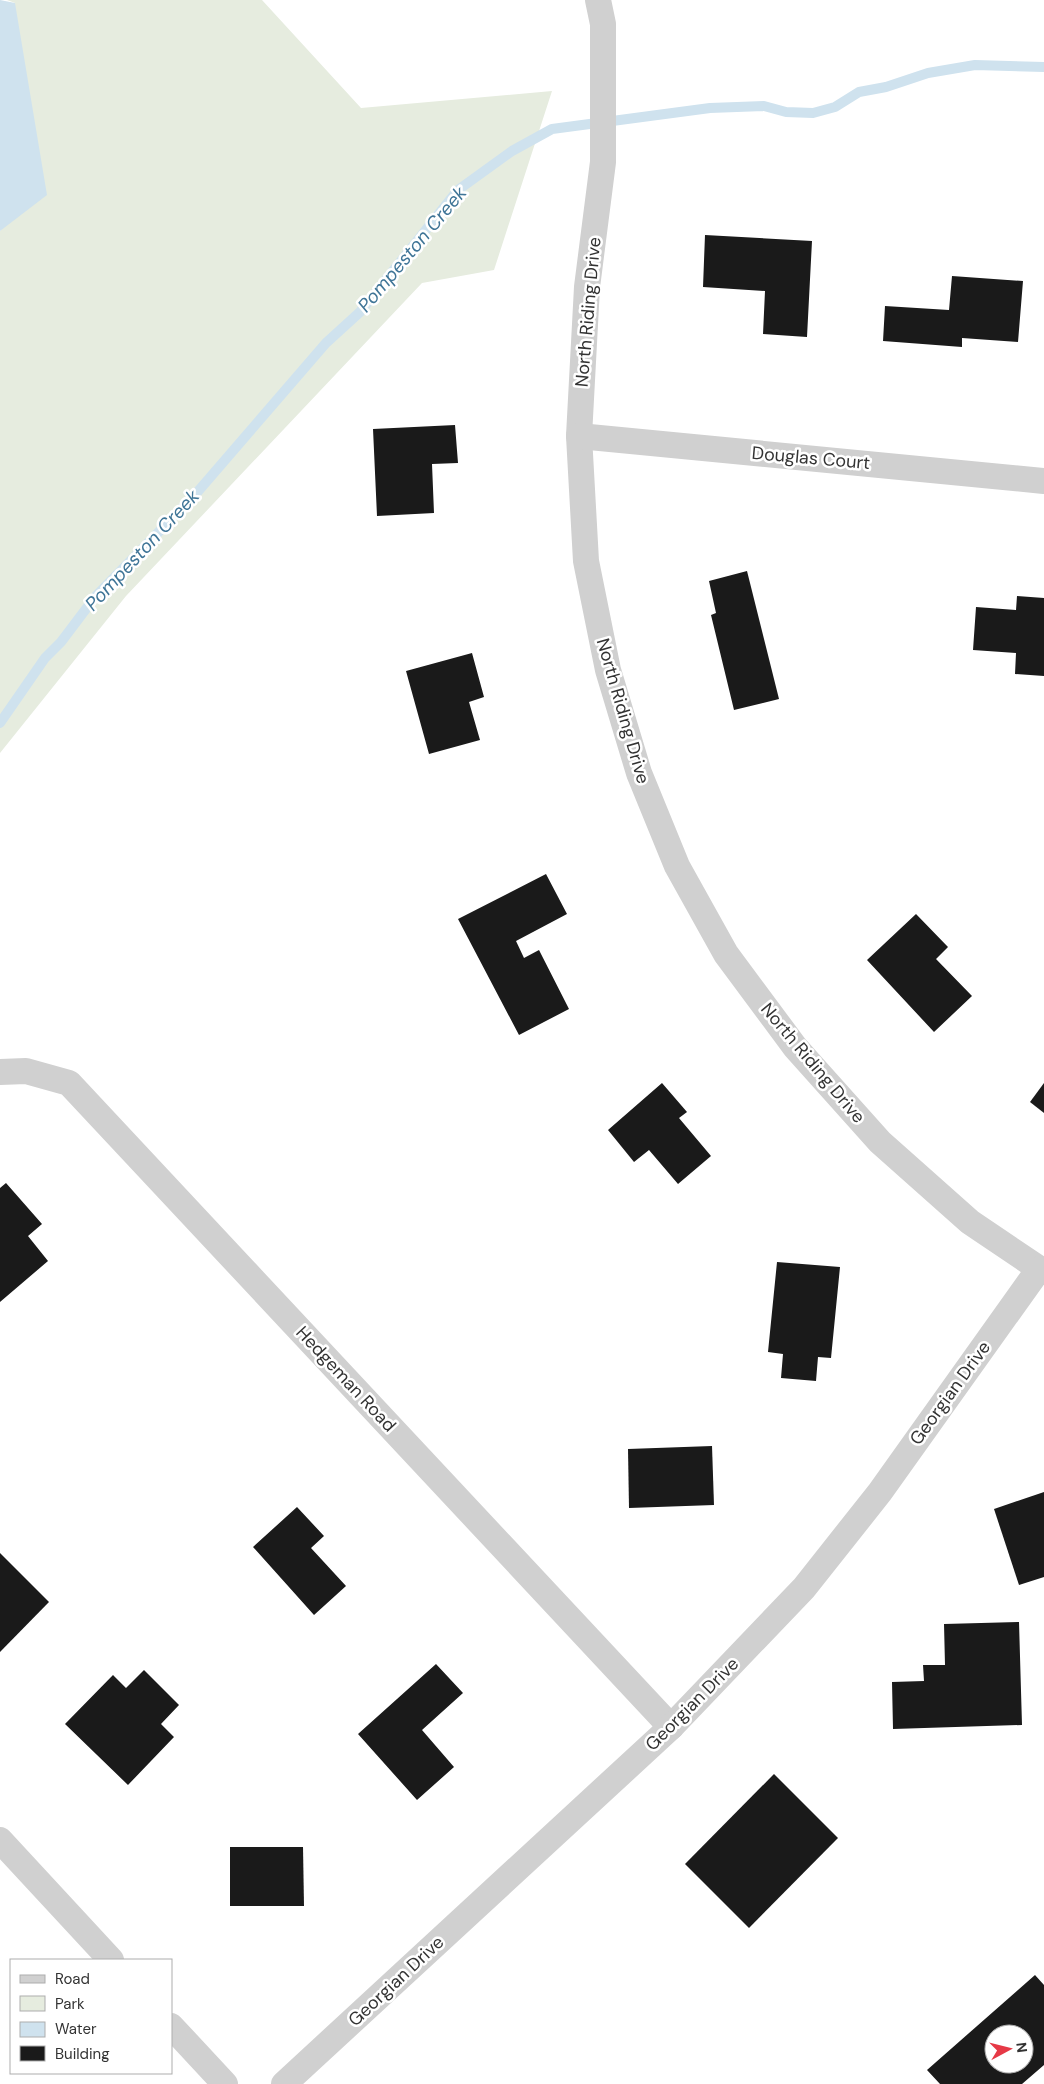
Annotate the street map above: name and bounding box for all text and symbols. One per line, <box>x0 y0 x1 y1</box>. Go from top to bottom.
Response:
water label: Pompeston Creek <box>352 181 472 317</box>
street label: North Riding Drive <box>569 236 607 388</box>
street label: Douglas Court <box>751 441 871 475</box>
water label: Pompeston Creek <box>79 484 205 616</box>
street label: North Riding Drive <box>591 635 655 787</box>
street label: North Riding Drive <box>755 998 871 1128</box>
street label: Hedgeman Road <box>291 1321 401 1437</box>
street label: Georgian Drive <box>904 1336 996 1450</box>
street label: Georgian Drive <box>640 1652 744 1756</box>
street label: Georgian Drive <box>343 1930 449 2032</box>
legend <box>10 1959 172 2074</box>
text: Road <box>55 1969 90 1989</box>
text: Park <box>55 1994 85 2014</box>
text: Water <box>55 2019 97 2039</box>
north arrow <box>984 2024 1034 2074</box>
text: N <box>1012 2041 1031 2054</box>
text: Building <box>55 2044 110 2064</box>

